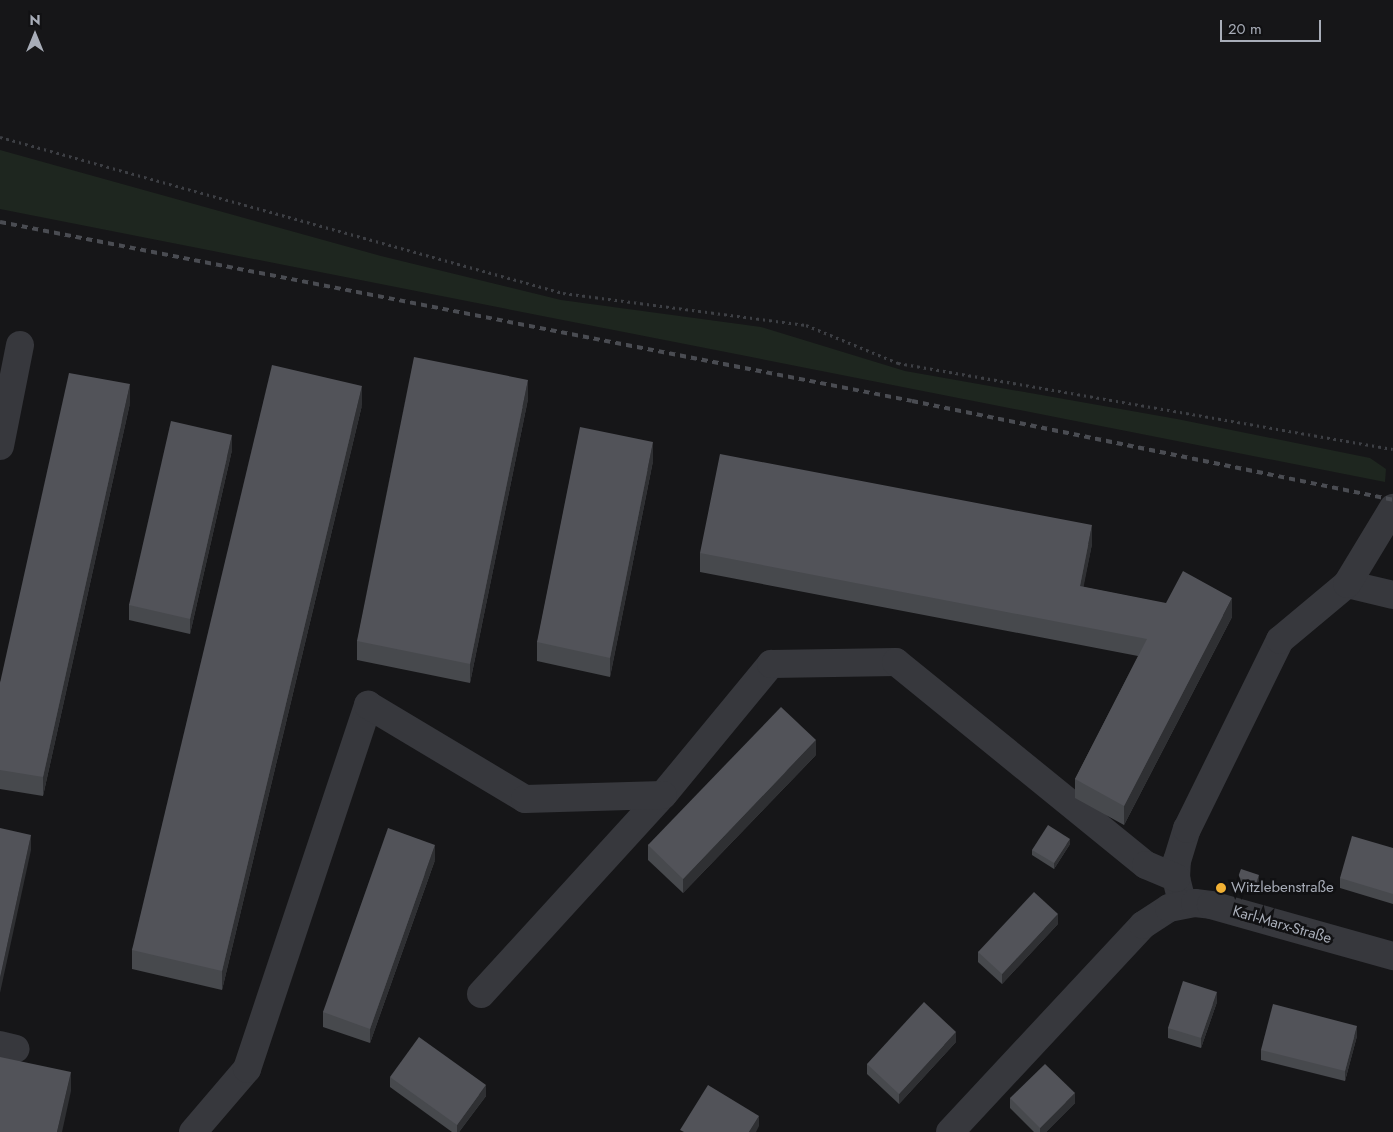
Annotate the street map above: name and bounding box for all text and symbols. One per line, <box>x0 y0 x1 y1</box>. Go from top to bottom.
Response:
north arrow <box>10 10 60 60</box>
text: N <box>29 10 41 30</box>
scale bar <box>1223 10 1324 42</box>
text: 20 m <box>1228 18 1262 40</box>
place label: Witzlebenstraße <box>1231 879 1334 897</box>
marker: Witzlebenstraße <box>1215 882 1227 894</box>
street label: Karl-Marx-Straße <box>1230 902 1334 948</box>

